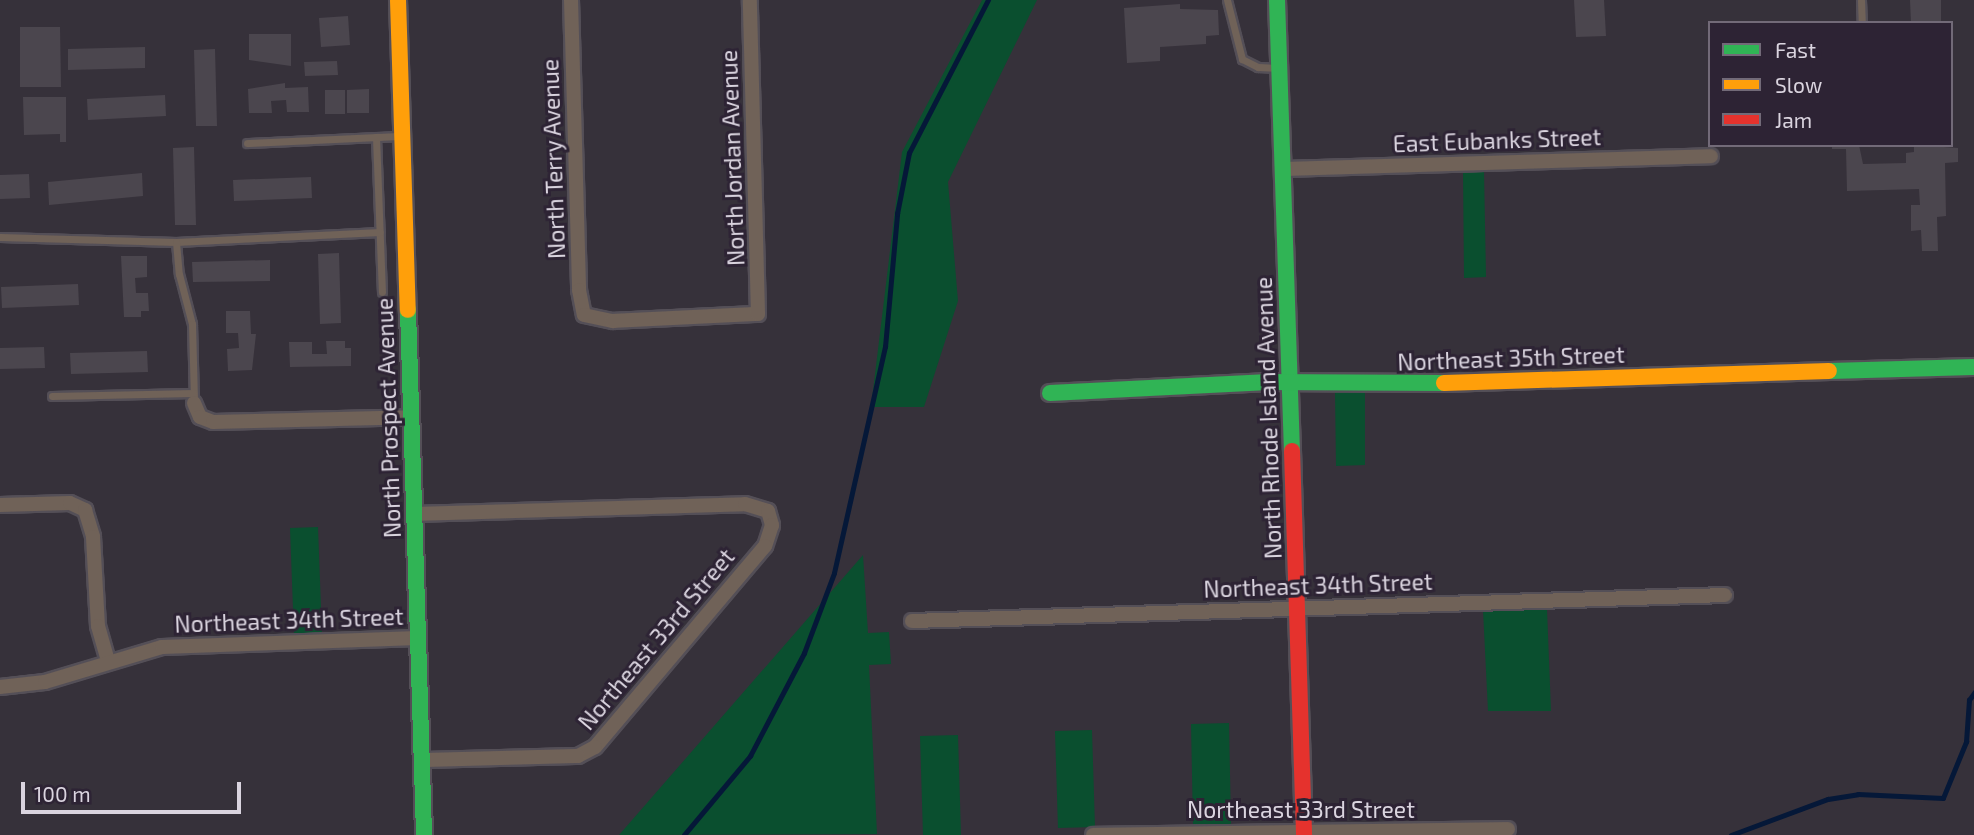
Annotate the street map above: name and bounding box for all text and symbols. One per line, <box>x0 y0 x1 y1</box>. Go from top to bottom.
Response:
legend <box>1708 21 1953 147</box>
text: Fast <box>1775 37 1816 62</box>
street label: North Jordan Avenue <box>714 49 750 267</box>
street label: North Terry Avenue <box>536 58 570 260</box>
text: Slow <box>1775 72 1822 97</box>
text: Jam <box>1775 107 1812 132</box>
street label: East Eubanks Street <box>1392 123 1602 157</box>
street label: North Rhode Island Avenue <box>1249 276 1287 560</box>
street label: North Prospect Avenue <box>370 297 406 539</box>
street label: Northeast 35th Street <box>1397 340 1625 376</box>
street label: Northeast 33rd Street <box>572 543 740 735</box>
street label: Northeast 34th Street <box>1203 567 1433 603</box>
street label: Northeast 34th Street <box>174 602 404 638</box>
scale bar <box>24 768 245 812</box>
text: 100 m <box>34 781 91 806</box>
street label: Northeast 33rd Street <box>1187 795 1415 823</box>

